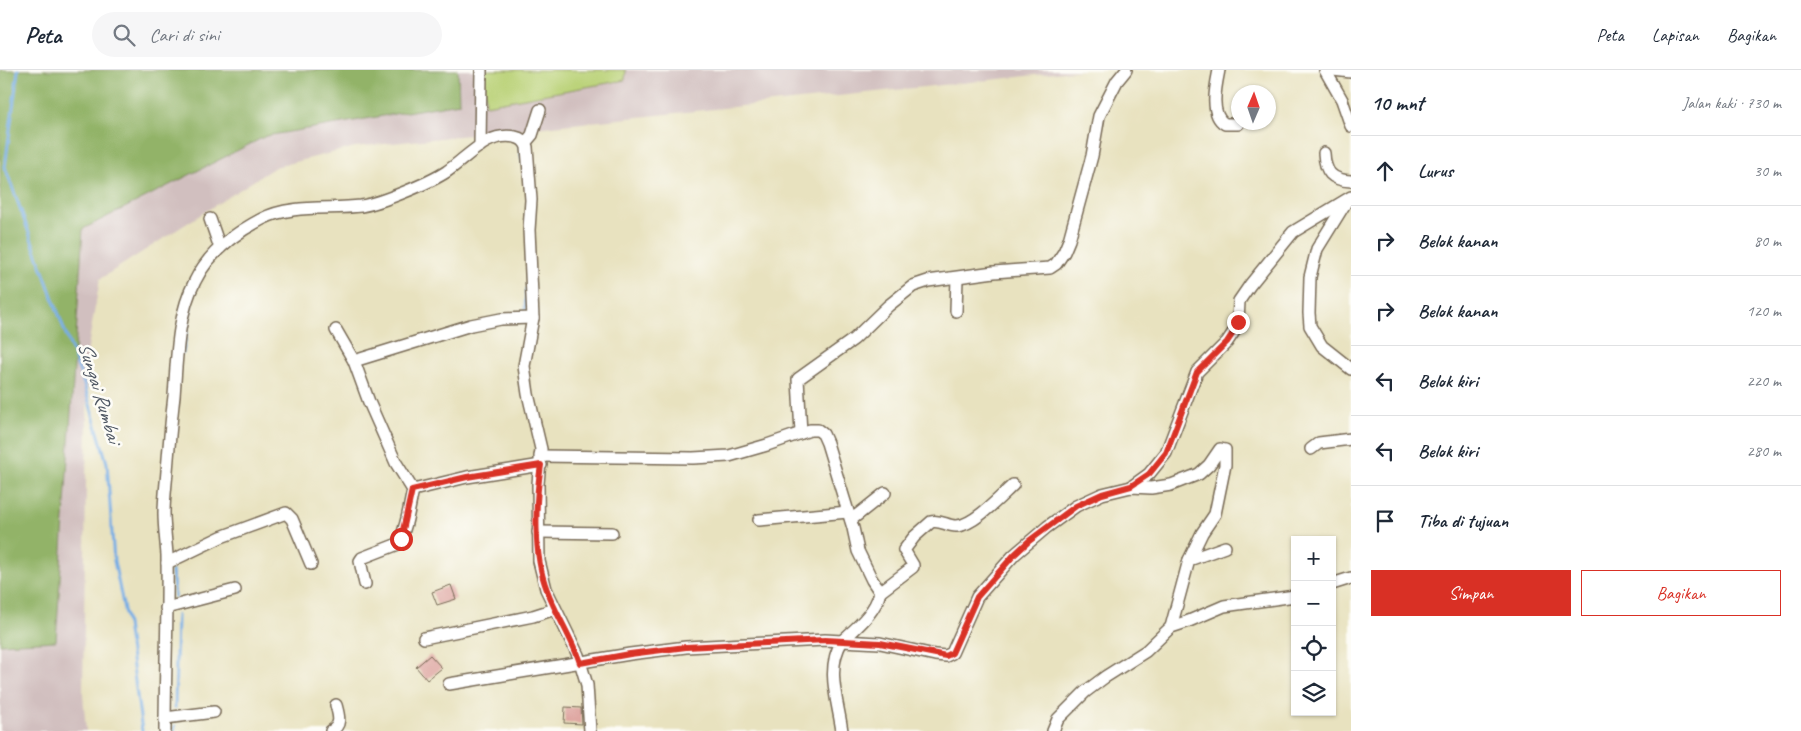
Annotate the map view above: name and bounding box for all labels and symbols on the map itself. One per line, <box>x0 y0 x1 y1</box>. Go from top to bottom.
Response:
north arrow <box>1231 85 1276 130</box>
route end <box>1227 311 1250 334</box>
water label: Sungai Rumbai <box>72 339 129 450</box>
route start <box>390 528 413 551</box>

